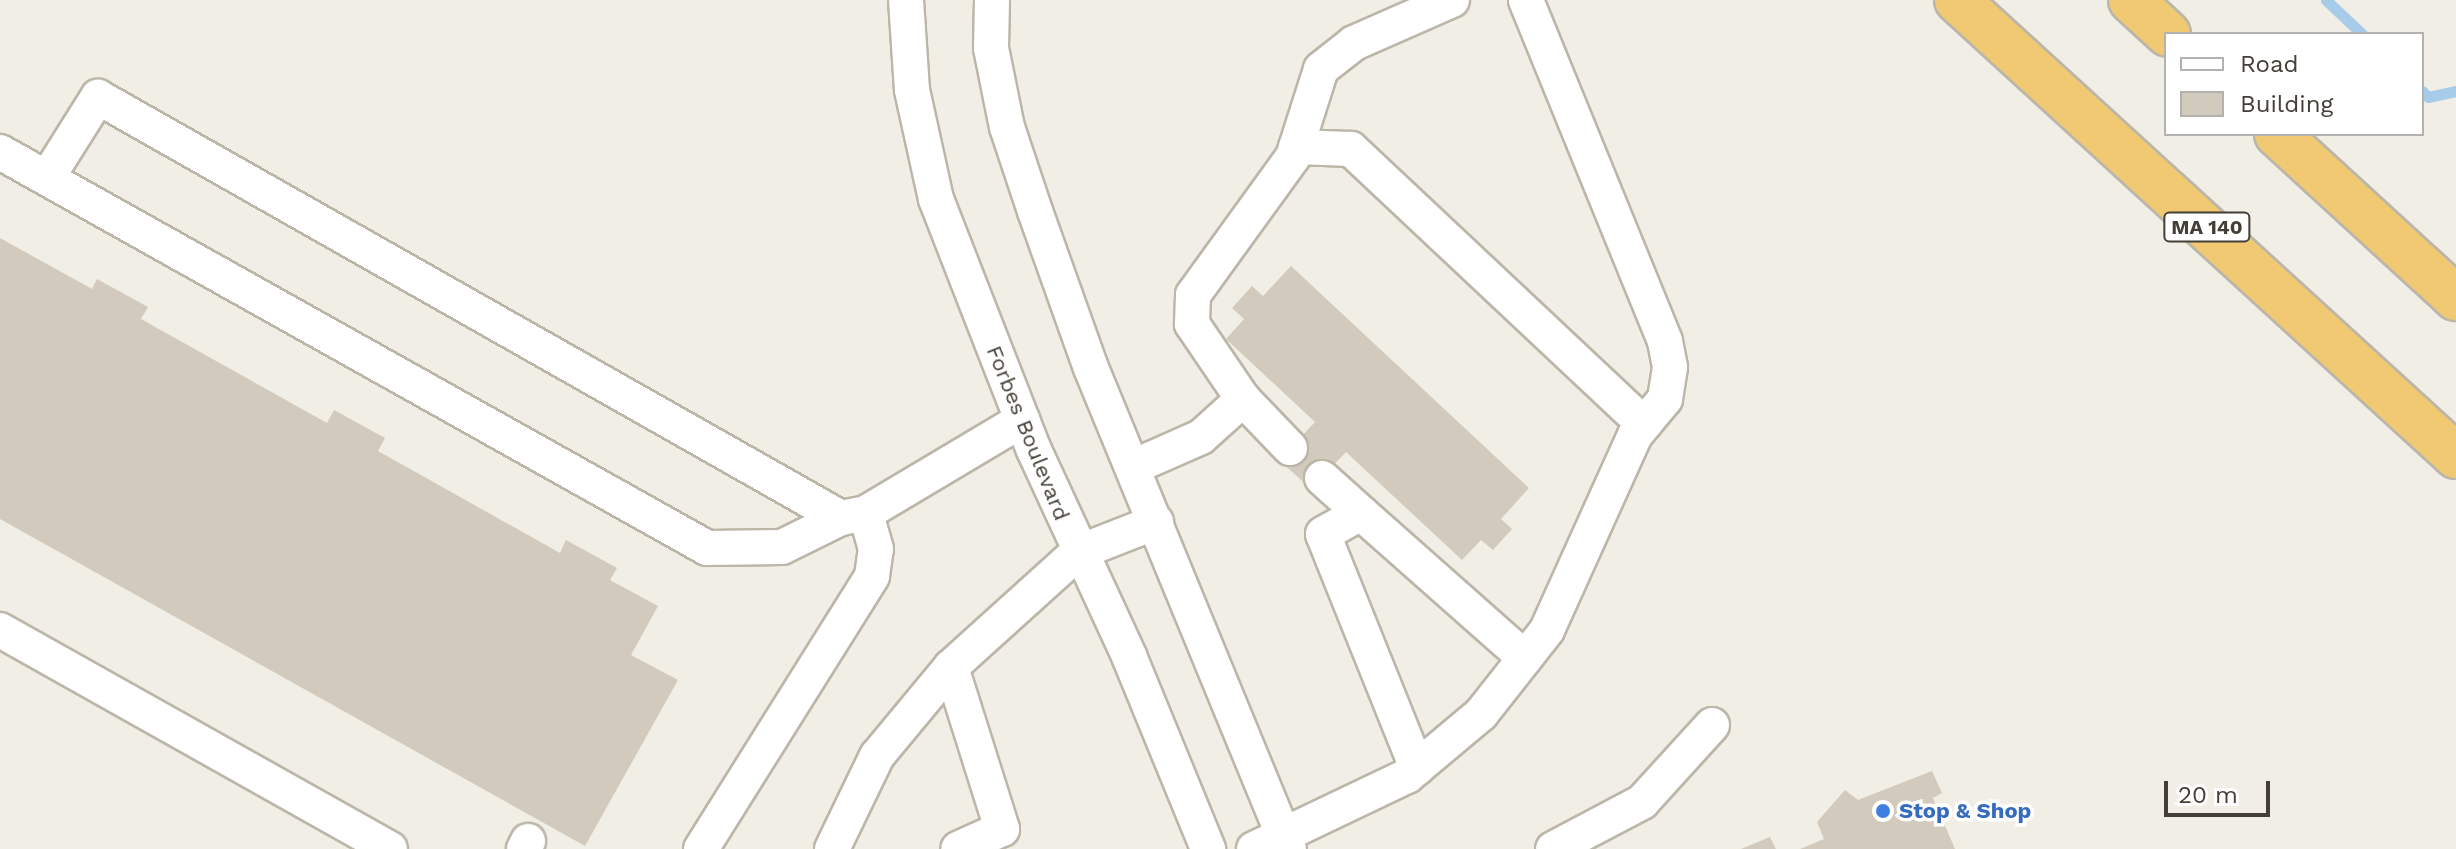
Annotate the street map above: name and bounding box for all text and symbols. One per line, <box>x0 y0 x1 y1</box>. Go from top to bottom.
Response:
legend <box>2164 32 2424 136</box>
text: Road <box>2240 50 2299 78</box>
text: Building <box>2240 90 2333 118</box>
road number: MA 140 <box>2163 211 2251 243</box>
street label: Forbes Boulevard <box>981 342 1075 524</box>
scale bar <box>2168 765 2274 815</box>
text: 20 m <box>2178 781 2238 809</box>
place label: Stop & Shop <box>1899 798 2031 824</box>
marker: Stop & Shop <box>1874 802 1892 820</box>

